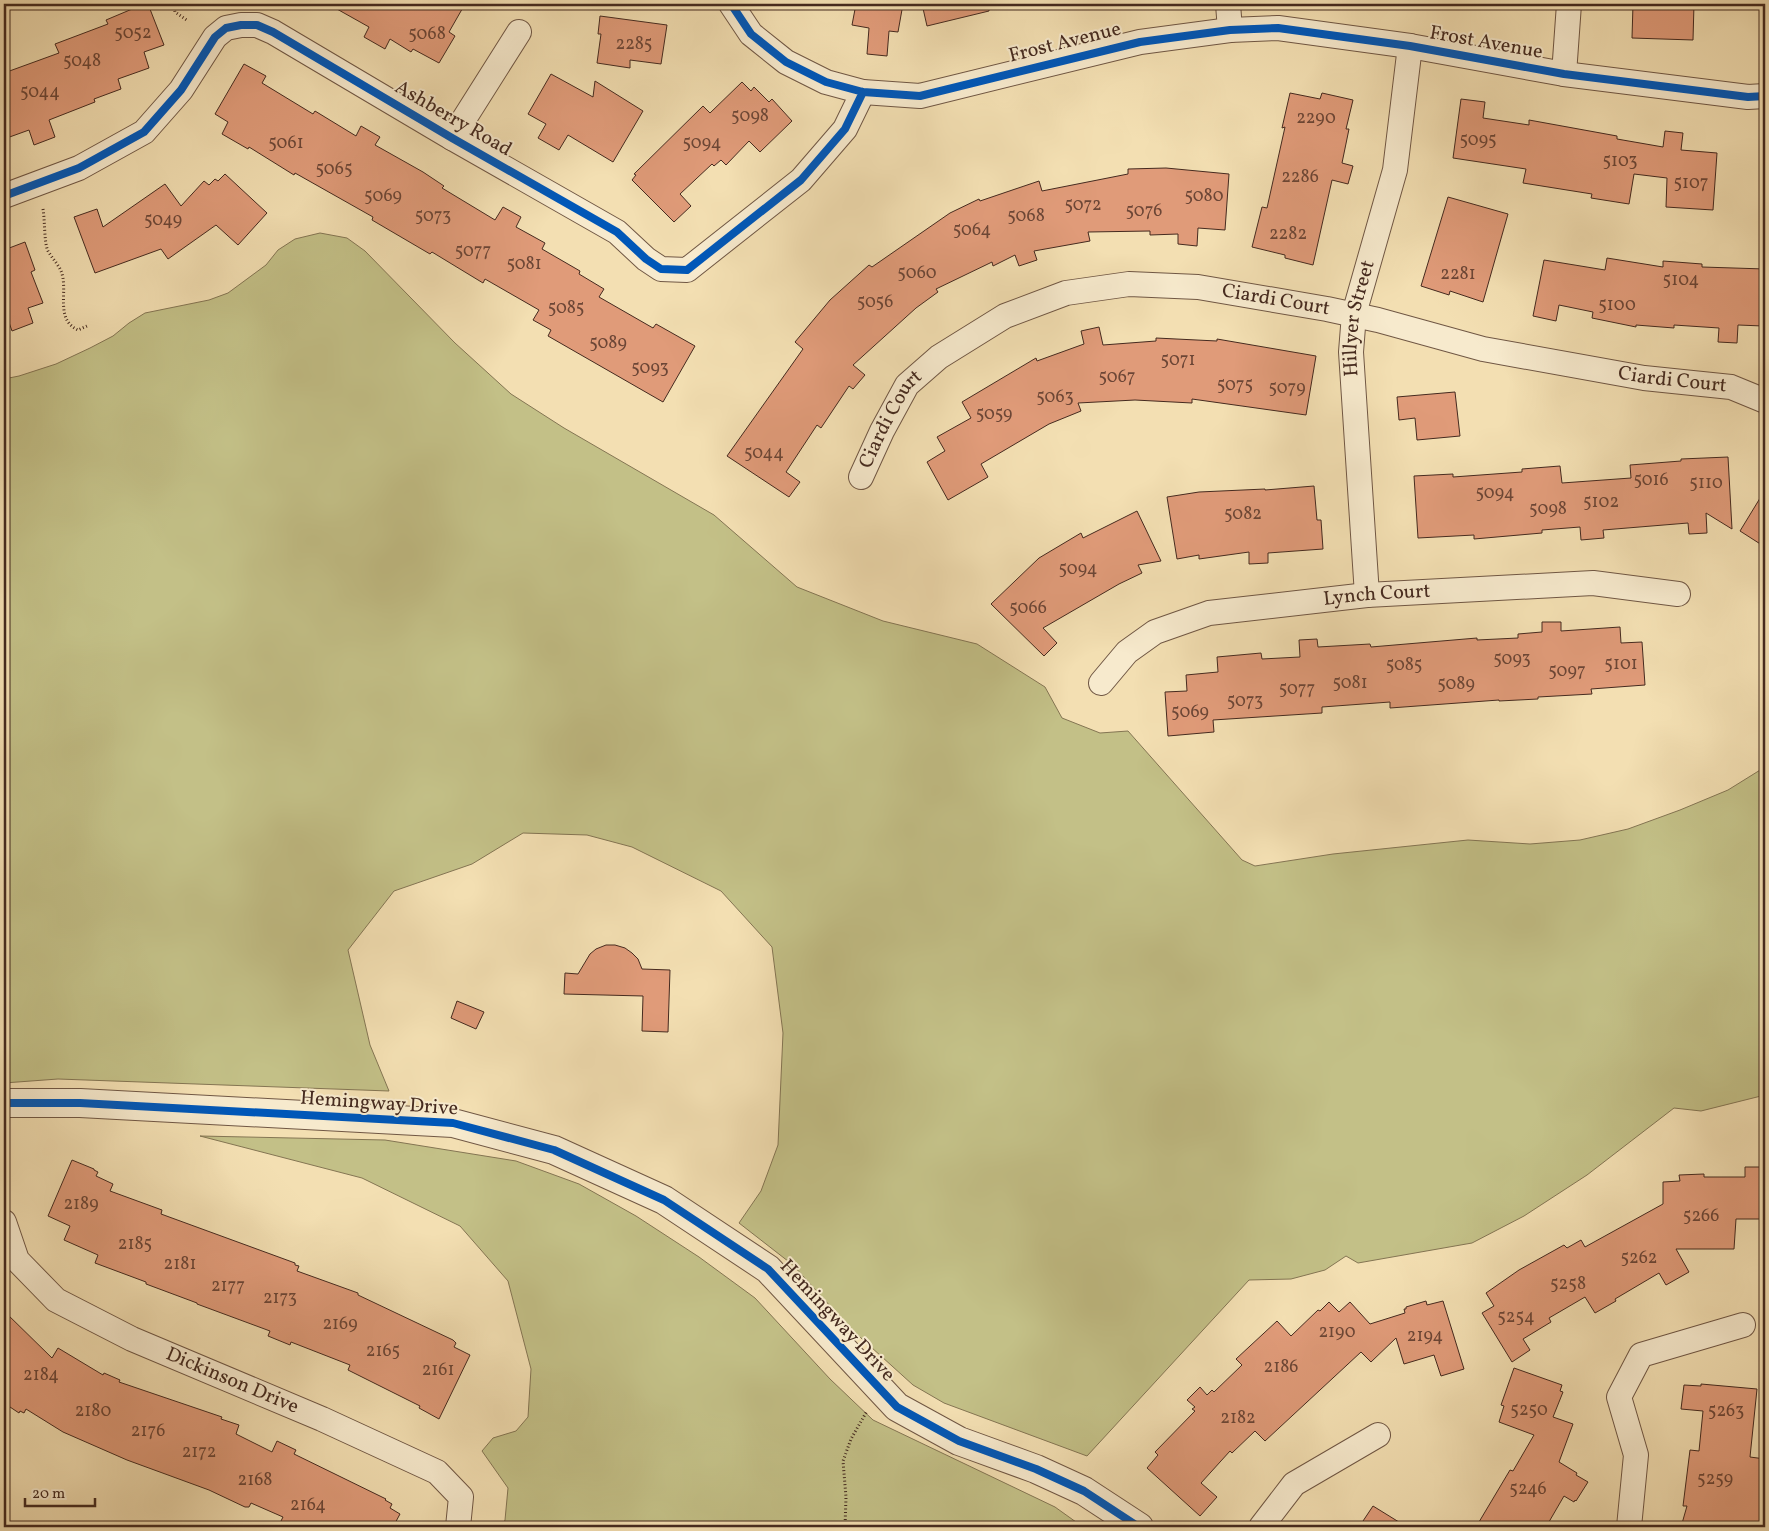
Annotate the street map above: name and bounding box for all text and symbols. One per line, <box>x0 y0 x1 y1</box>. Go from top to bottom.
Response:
street label: Frost Avenue <box>1006 16 1124 70</box>
street label: Frost Avenue <box>1427 19 1545 67</box>
house number: 5052 <box>114 21 152 46</box>
house number: 5068 <box>408 22 446 47</box>
house number: 2285 <box>616 32 652 57</box>
house number: 5048 <box>63 49 101 74</box>
street label: Ashberry Road <box>389 74 517 164</box>
house number: 5044 <box>20 80 60 105</box>
house number: 5098 <box>731 104 769 129</box>
house number: 2290 <box>1296 106 1336 131</box>
house number: 5095 <box>1459 128 1497 153</box>
house number: 5061 <box>268 131 304 156</box>
house number: 5094 <box>683 131 721 156</box>
house number: 5103 <box>1602 149 1638 174</box>
house number: 5065 <box>315 157 353 182</box>
house number: 2286 <box>1281 165 1319 190</box>
house number: 5107 <box>1673 171 1709 196</box>
house number: 5069 <box>364 184 402 209</box>
house number: 5080 <box>1184 184 1224 209</box>
house number: 5072 <box>1064 193 1102 218</box>
house number: 5076 <box>1126 199 1162 224</box>
house number: 5073 <box>415 204 451 229</box>
house number: 5068 <box>1007 204 1045 229</box>
house number: 5049 <box>144 208 182 233</box>
house number: 5064 <box>953 218 991 243</box>
house number: 2282 <box>1269 222 1307 247</box>
house number: 5077 <box>455 239 491 264</box>
house number: 5081 <box>506 252 542 277</box>
street label: Hillyer Street <box>1337 257 1383 377</box>
house number: 5060 <box>897 261 937 286</box>
house number: 2281 <box>1440 262 1476 287</box>
house number: 5104 <box>1663 268 1699 293</box>
street label: Ciardi Court <box>1220 277 1332 323</box>
house number: 5056 <box>857 290 893 315</box>
house number: 5100 <box>1598 293 1636 318</box>
house number: 5085 <box>548 296 584 321</box>
house number: 5089 <box>589 331 627 356</box>
house number: 5071 <box>1161 348 1195 373</box>
house number: 5093 <box>631 356 669 381</box>
street label: Ciardi Court <box>1616 360 1728 400</box>
street label: Ciardi Court <box>853 363 929 473</box>
house number: 5067 <box>1098 365 1136 390</box>
house number: 5075 <box>1217 373 1253 398</box>
house number: 5079 <box>1268 376 1306 401</box>
house number: 5063 <box>1036 385 1074 410</box>
house number: 5059 <box>976 402 1012 427</box>
house number: 5044 <box>744 441 784 466</box>
house number: 5016 <box>1633 468 1669 493</box>
house number: 5110 <box>1689 471 1723 496</box>
house number: 5094 <box>1476 481 1514 506</box>
house number: 5102 <box>1583 490 1619 515</box>
house number: 5098 <box>1529 497 1567 522</box>
house number: 5082 <box>1224 502 1262 527</box>
house number: 5094 <box>1059 557 1097 582</box>
street label: Lynch Court <box>1322 578 1431 614</box>
house number: 5066 <box>1009 596 1047 621</box>
house number: 5093 <box>1493 647 1531 672</box>
house number: 5101 <box>1604 652 1638 677</box>
house number: 5085 <box>1386 653 1422 678</box>
house number: 5097 <box>1548 659 1586 684</box>
house number: 5081 <box>1332 671 1368 696</box>
house number: 5089 <box>1437 672 1475 697</box>
house number: 5077 <box>1279 677 1315 702</box>
house number: 5073 <box>1227 689 1263 714</box>
house number: 5069 <box>1171 700 1209 725</box>
street label: Hemingway Drive <box>299 1085 459 1123</box>
house number: 2189 <box>63 1192 99 1217</box>
house number: 5266 <box>1683 1204 1719 1229</box>
house number: 2185 <box>118 1232 152 1257</box>
house number: 5262 <box>1620 1246 1658 1271</box>
house number: 2181 <box>164 1252 196 1277</box>
street label: Hemingway Drive <box>773 1254 901 1388</box>
house number: 5258 <box>1550 1272 1586 1297</box>
house number: 2177 <box>211 1274 245 1299</box>
house number: 2173 <box>263 1286 297 1311</box>
house number: 5254 <box>1497 1305 1535 1330</box>
house number: 2169 <box>322 1312 358 1337</box>
house number: 2190 <box>1318 1320 1356 1345</box>
house number: 2194 <box>1407 1324 1443 1349</box>
house number: 2165 <box>366 1339 400 1364</box>
street label: Dickinson Drive <box>161 1341 303 1422</box>
house number: 2186 <box>1264 1355 1298 1380</box>
house number: 2161 <box>422 1358 454 1383</box>
house number: 2184 <box>23 1363 59 1388</box>
house number: 5250 <box>1510 1398 1548 1423</box>
house number: 2180 <box>75 1399 111 1424</box>
house number: 5263 <box>1708 1399 1744 1424</box>
house number: 2182 <box>1220 1406 1256 1431</box>
house number: 2176 <box>131 1419 165 1444</box>
house number: 2172 <box>182 1440 216 1465</box>
house number: 5259 <box>1697 1467 1733 1492</box>
house number: 2168 <box>238 1468 272 1493</box>
scale bar <box>25 1476 95 1508</box>
house number: 5246 <box>1509 1477 1547 1502</box>
text: 20 m <box>32 1484 65 1505</box>
house number: 2164 <box>290 1493 326 1518</box>

